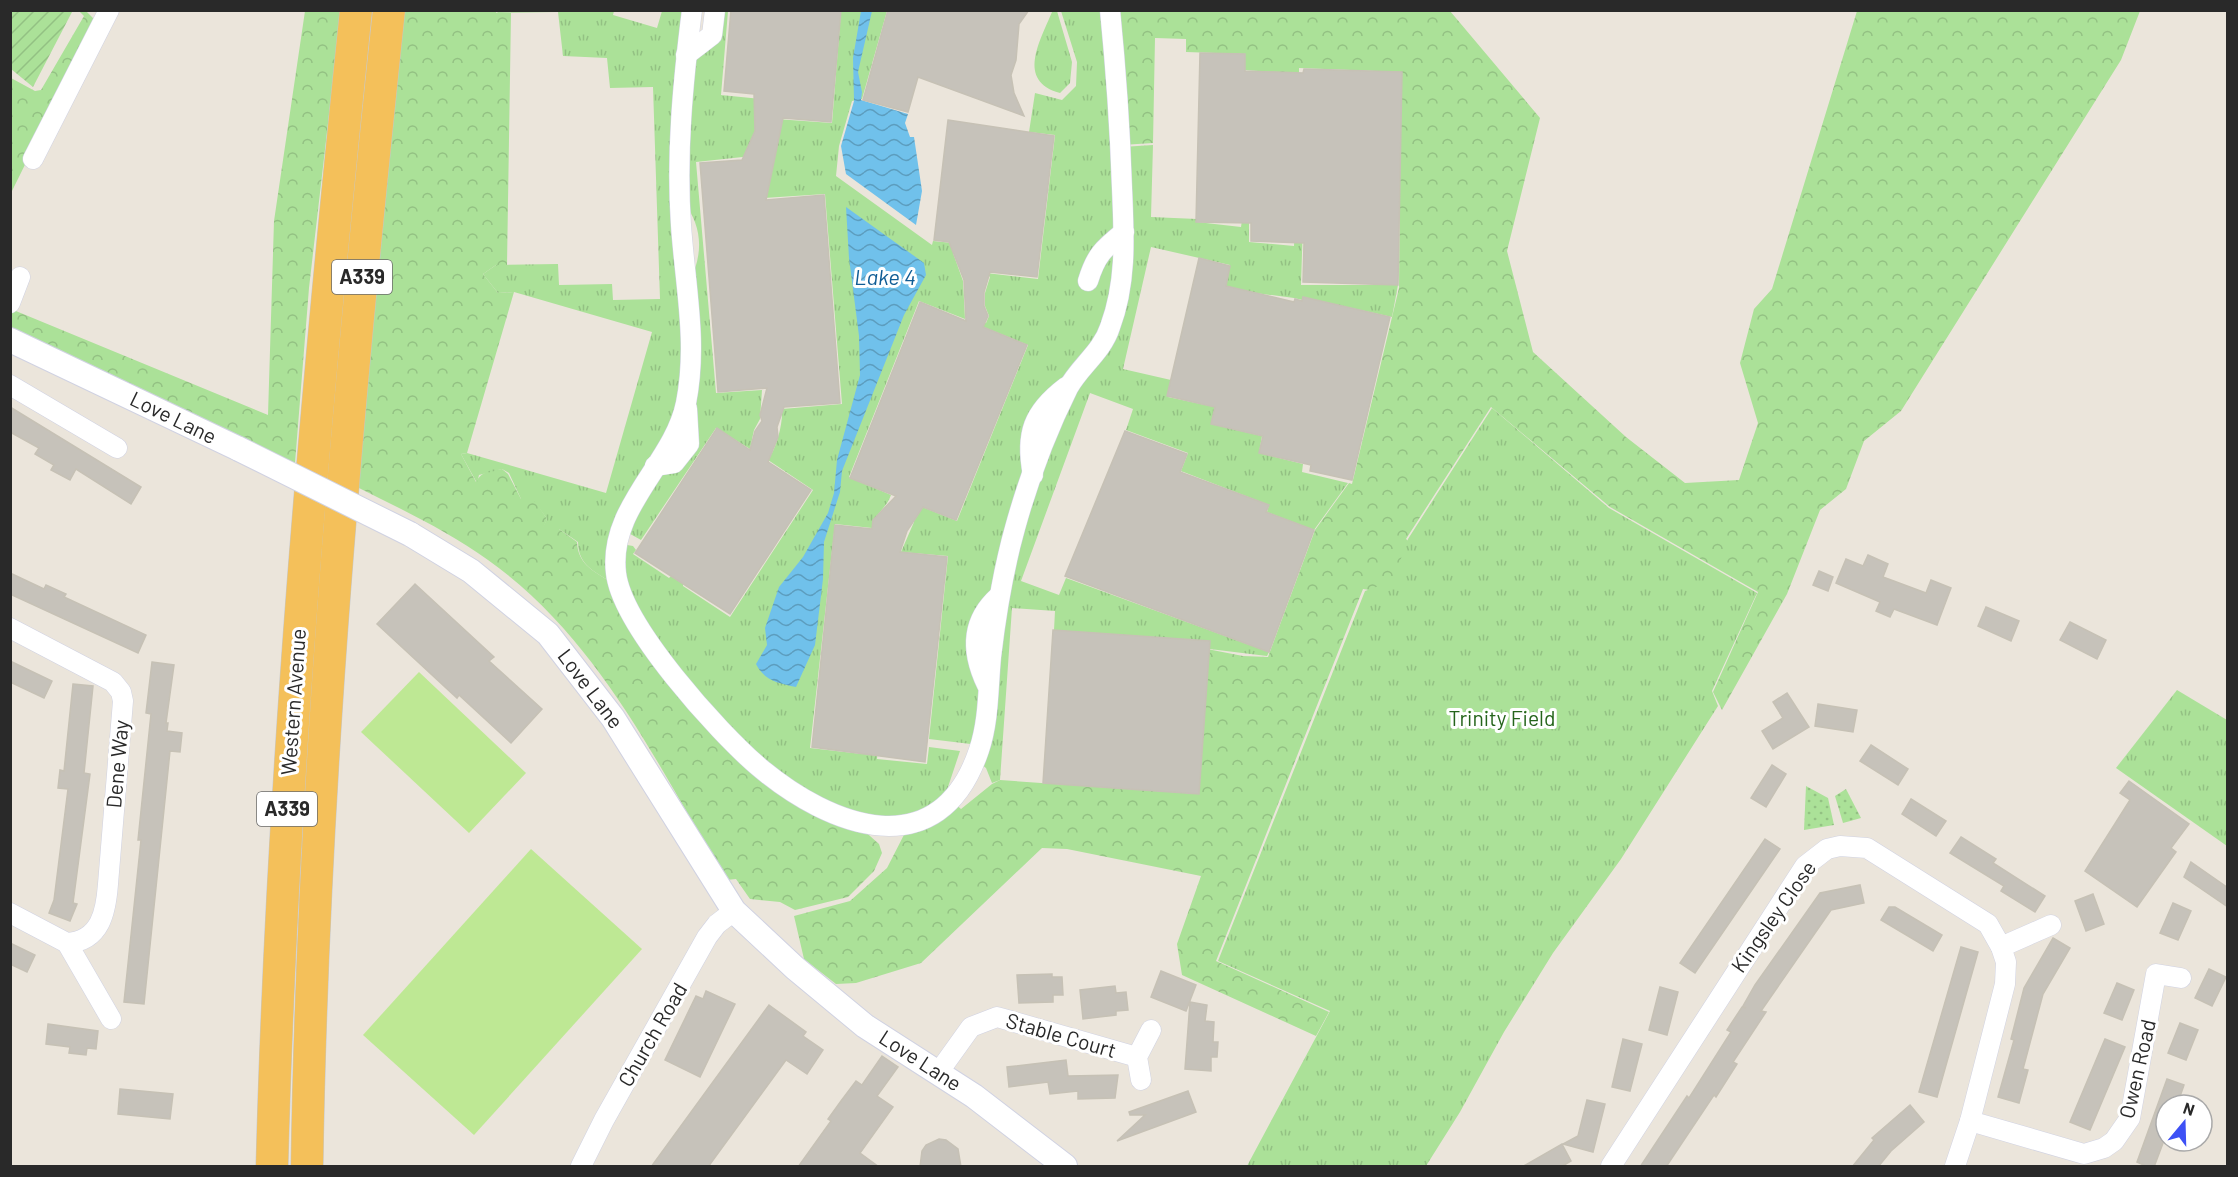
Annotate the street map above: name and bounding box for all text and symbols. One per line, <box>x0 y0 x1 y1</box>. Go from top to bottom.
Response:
road number: A339 <box>332 260 392 294</box>
water label: Lake 4 <box>854 263 916 289</box>
street label: Love Lane <box>126 385 221 448</box>
street label: Western Avenue <box>275 628 310 776</box>
street label: Love Lane <box>553 643 629 733</box>
park label: Trinity Field <box>1449 705 1555 730</box>
street label: Dene Way <box>100 718 133 809</box>
road number: A339 <box>257 792 317 826</box>
street label: Kingsley Close <box>1725 855 1820 977</box>
street label: Church Road <box>612 978 691 1091</box>
street label: Stable Court <box>1003 1007 1119 1062</box>
street label: Owen Road <box>2113 1017 2160 1121</box>
street label: Love Lane <box>875 1024 967 1096</box>
north arrow <box>2154 1093 2214 1153</box>
text: N <box>2181 1098 2197 1119</box>

